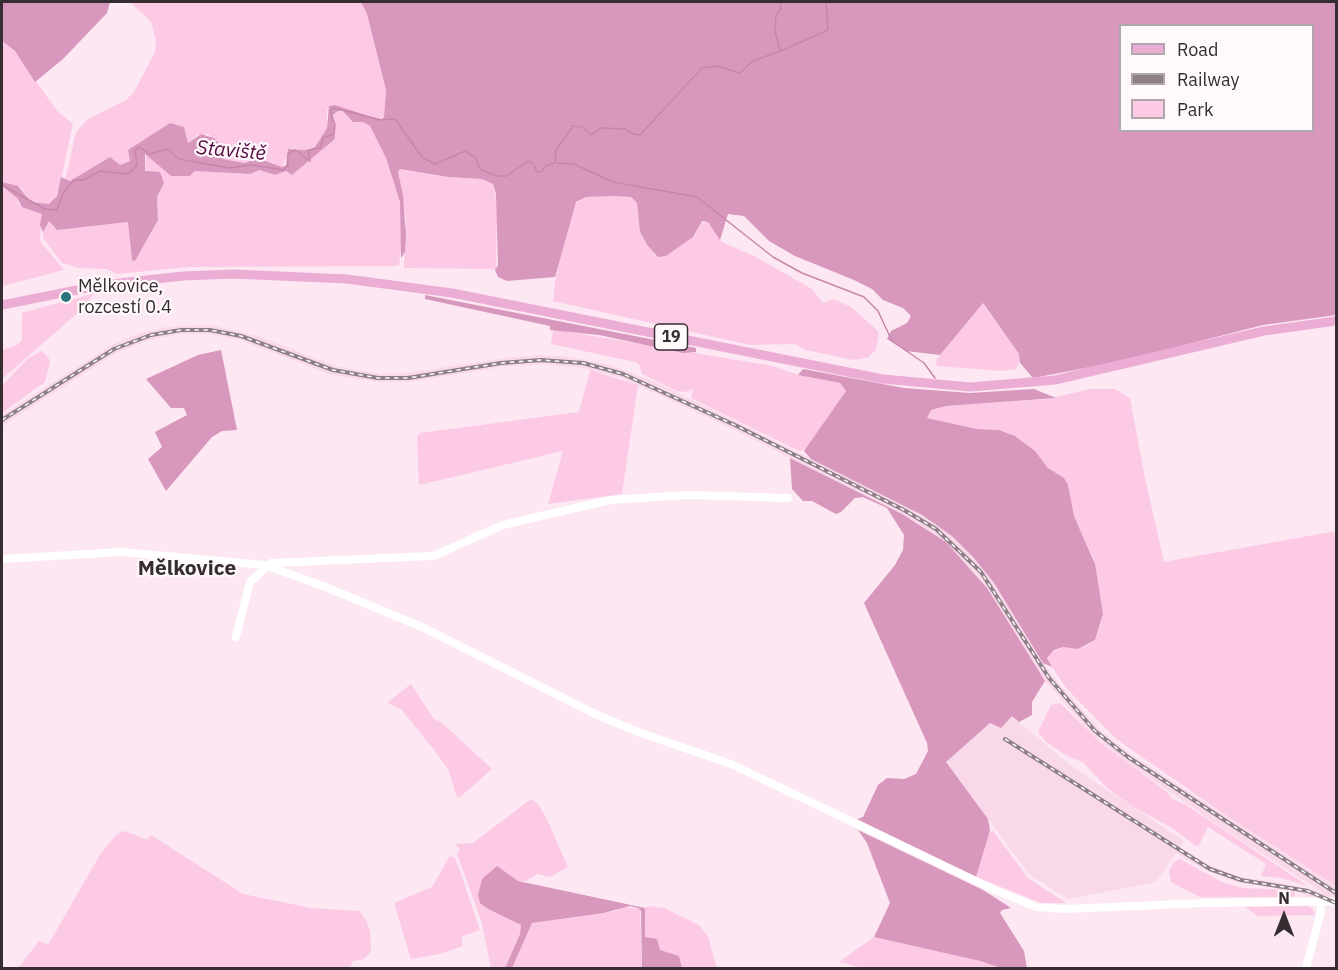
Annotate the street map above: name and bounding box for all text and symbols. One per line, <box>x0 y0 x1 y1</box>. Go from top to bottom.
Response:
legend <box>1119 24 1314 132</box>
text: Road <box>1177 38 1218 61</box>
text: Railway <box>1177 68 1239 91</box>
text: Park <box>1177 98 1213 121</box>
water label: Staviště <box>195 136 267 166</box>
place label: Mělkovice, rozcestí 0.4 <box>78 276 172 318</box>
marker: Mělkovice, rozcestí 0.4 <box>59 290 73 304</box>
road number: 19 <box>654 324 688 350</box>
district label: Mělkovice <box>138 556 236 582</box>
north arrow <box>1254 886 1314 946</box>
text: N <box>1278 888 1290 908</box>

